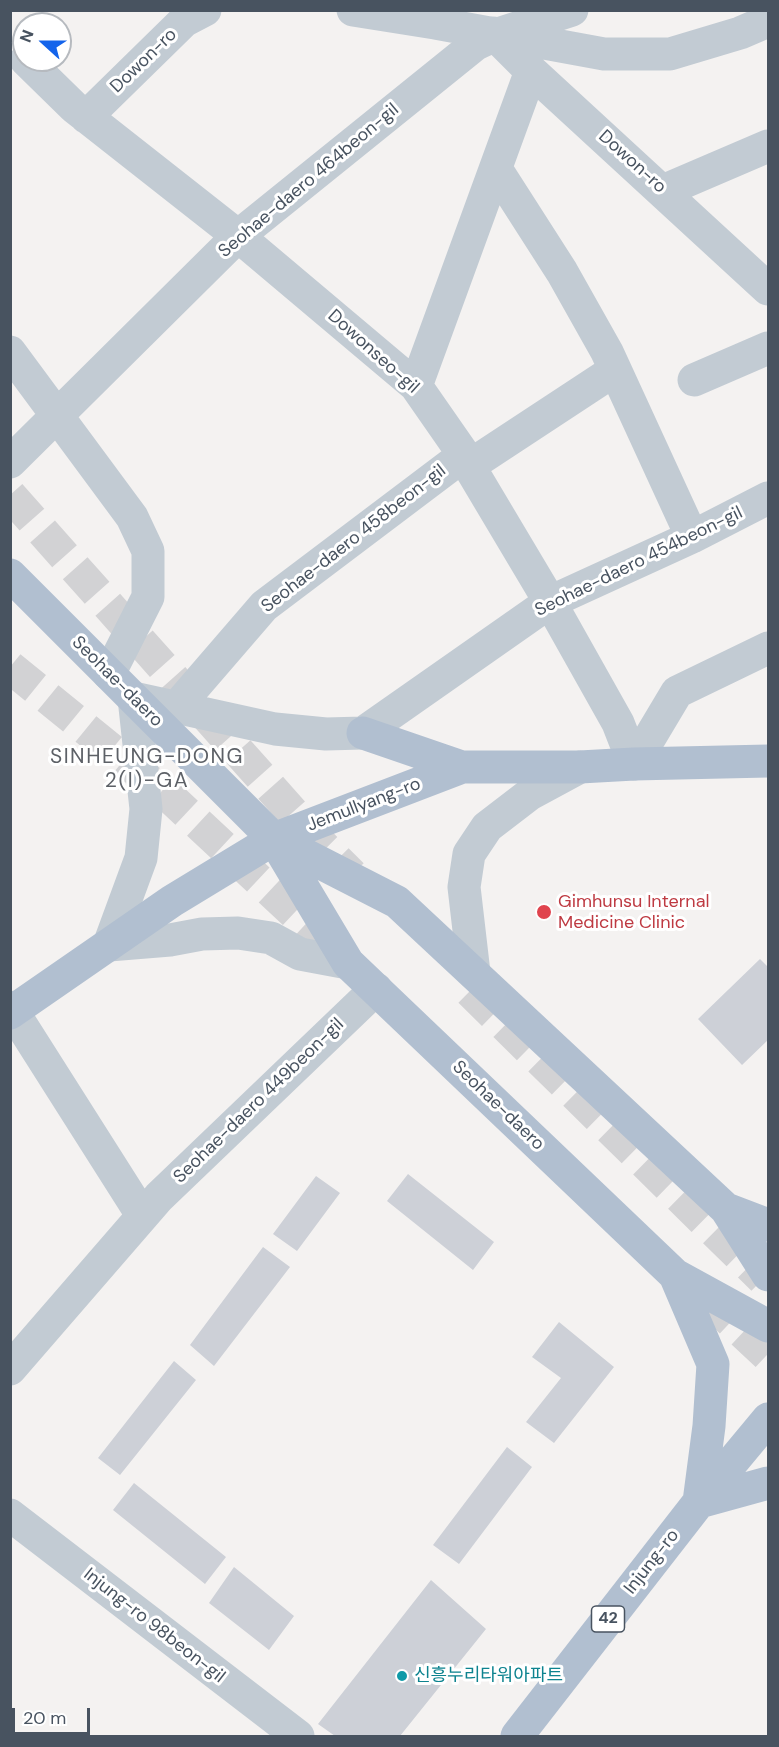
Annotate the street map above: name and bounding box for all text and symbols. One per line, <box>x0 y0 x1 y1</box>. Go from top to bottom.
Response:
north arrow <box>12 12 72 72</box>
street label: Dowon-ro <box>106 24 182 98</box>
text: N <box>15 27 38 45</box>
street label: Seohae-daero 464beon-gil <box>215 99 403 263</box>
street label: Dowon-ro <box>594 126 670 198</box>
street label: Dowonseo-gil <box>323 305 423 399</box>
street label: Seohae-daero 458beon-gil <box>258 460 450 618</box>
street label: Seohae-daero 454beon-gil <box>532 502 746 622</box>
street label: Seohae-daero <box>67 632 167 732</box>
district label: SINHEUNG-DONG 2(I)-GA <box>50 744 244 794</box>
street label: Jemullyang-ro <box>304 773 424 837</box>
place label: Gimhunsu Internal Medicine Clinic <box>558 891 710 934</box>
marker: Gimhunsu Internal Medicine Clinic <box>535 903 553 921</box>
street label: Seohae-daero 449beon-gil <box>169 1014 349 1188</box>
street label: Seohae-daero <box>447 1057 549 1155</box>
street label: Injung-ro <box>620 1525 684 1599</box>
street label: Injung-ro 98beon-gil <box>79 1564 229 1688</box>
road number: 42 <box>592 1606 624 1632</box>
place label: 신흥누리타워아파트 <box>414 1665 563 1687</box>
marker: 신흥누리타워아파트 <box>395 1669 409 1683</box>
scale bar <box>15 1696 93 1734</box>
text: 20 m <box>23 1706 66 1730</box>

